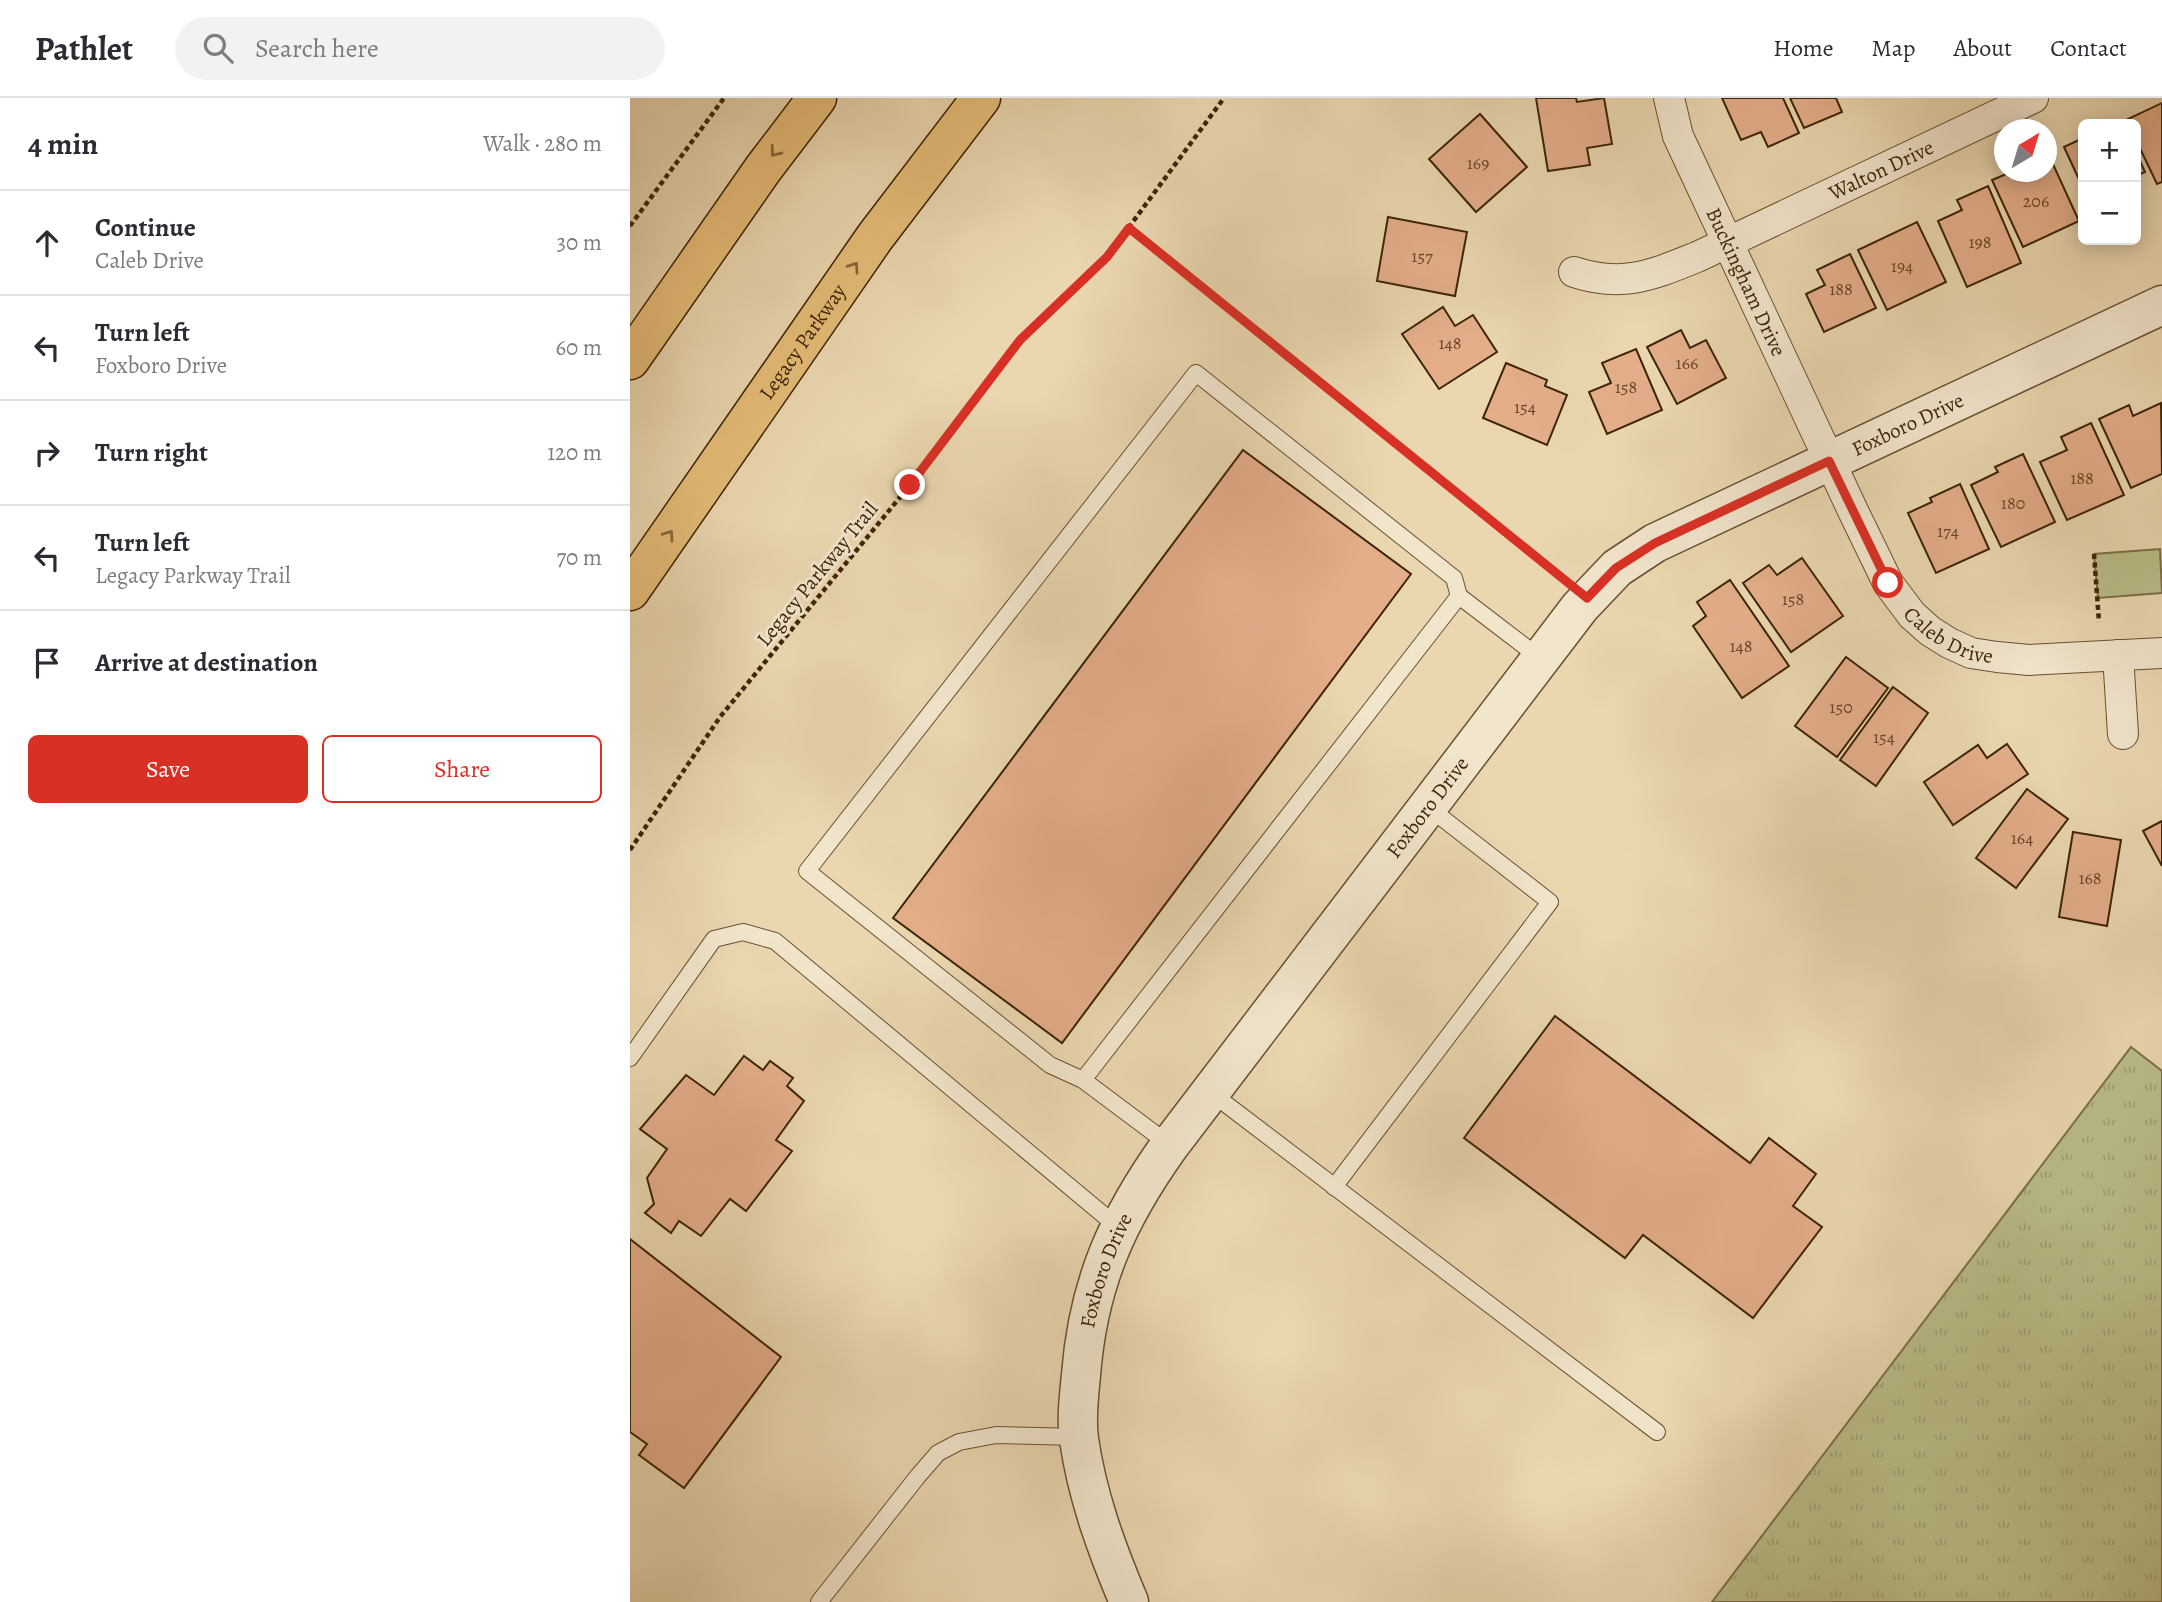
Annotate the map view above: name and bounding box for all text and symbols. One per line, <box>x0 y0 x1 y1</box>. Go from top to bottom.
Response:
search box <box>175 17 665 80</box>
text: Pathlet <box>35 26 133 71</box>
icon: search <box>199 29 237 67</box>
text: Search here <box>255 31 379 66</box>
text: Home <box>1773 32 1834 64</box>
text: Map <box>1872 32 1916 64</box>
text: About <box>1954 32 2012 64</box>
text: Contact <box>2050 32 2127 64</box>
north arrow <box>1994 119 2057 182</box>
map controls <box>2078 119 2141 245</box>
button: + <box>2078 119 2141 182</box>
text: 4 min <box>28 124 98 164</box>
text: Walk · 280 m <box>483 128 602 159</box>
street label: Walton Drive <box>1823 133 1938 207</box>
one-way arrow <box>771 145 784 157</box>
house number: 169 <box>1467 151 1489 175</box>
button: − <box>2078 182 2141 245</box>
house number: 206 <box>2023 189 2049 213</box>
street label: Buckingham Drive <box>1699 203 1793 361</box>
text: Continue <box>95 210 196 245</box>
icon: ahead <box>28 224 66 262</box>
text: 30 m <box>556 227 602 258</box>
house number: 198 <box>1968 230 1992 254</box>
house number: 157 <box>1411 244 1433 268</box>
text: Caleb Drive <box>95 245 204 276</box>
house number: 194 <box>1891 254 1913 278</box>
one-way arrow <box>846 262 858 275</box>
house number: 188 <box>1829 277 1853 301</box>
street label: Legacy Parkway <box>752 278 853 405</box>
text: Turn left <box>95 315 190 350</box>
icon: left <box>28 329 66 367</box>
house number: 148 <box>1438 331 1462 355</box>
text: 60 m <box>555 332 602 363</box>
text: Foxboro Drive <box>95 350 227 381</box>
house number: 166 <box>1676 351 1698 375</box>
house number: 158 <box>1615 375 1637 399</box>
street label: Foxboro Drive <box>1847 386 1968 463</box>
house number: 154 <box>1514 395 1536 419</box>
icon: right <box>28 434 66 472</box>
text: Turn right <box>95 435 208 470</box>
text: 120 m <box>547 437 602 468</box>
house number: 188 <box>2070 466 2094 490</box>
route end <box>894 469 925 500</box>
house number: 180 <box>2001 491 2025 515</box>
street label: Legacy Parkway Trail <box>750 496 884 652</box>
house number: 174 <box>1937 519 1959 543</box>
text: Turn left <box>95 525 190 560</box>
one-way arrow <box>661 529 674 542</box>
icon: left <box>28 539 66 577</box>
text: 70 m <box>556 542 602 573</box>
text: Legacy Parkway Trail <box>95 560 291 591</box>
route start <box>1872 567 1903 598</box>
house number: 158 <box>1782 587 1804 611</box>
street label: Caleb Drive <box>1897 601 1995 670</box>
house number: 148 <box>1729 634 1753 658</box>
icon: arrive <box>28 644 66 682</box>
text: Arrive at destination <box>95 645 318 680</box>
house number: 150 <box>1829 695 1853 719</box>
house number: 154 <box>1873 725 1895 749</box>
button: Save <box>28 735 308 803</box>
button: Share <box>322 735 602 803</box>
street label: Foxboro Drive <box>1380 751 1475 864</box>
house number: 164 <box>2011 826 2033 850</box>
house number: 168 <box>2078 866 2102 890</box>
street label: Foxboro Drive <box>1073 1208 1139 1330</box>

